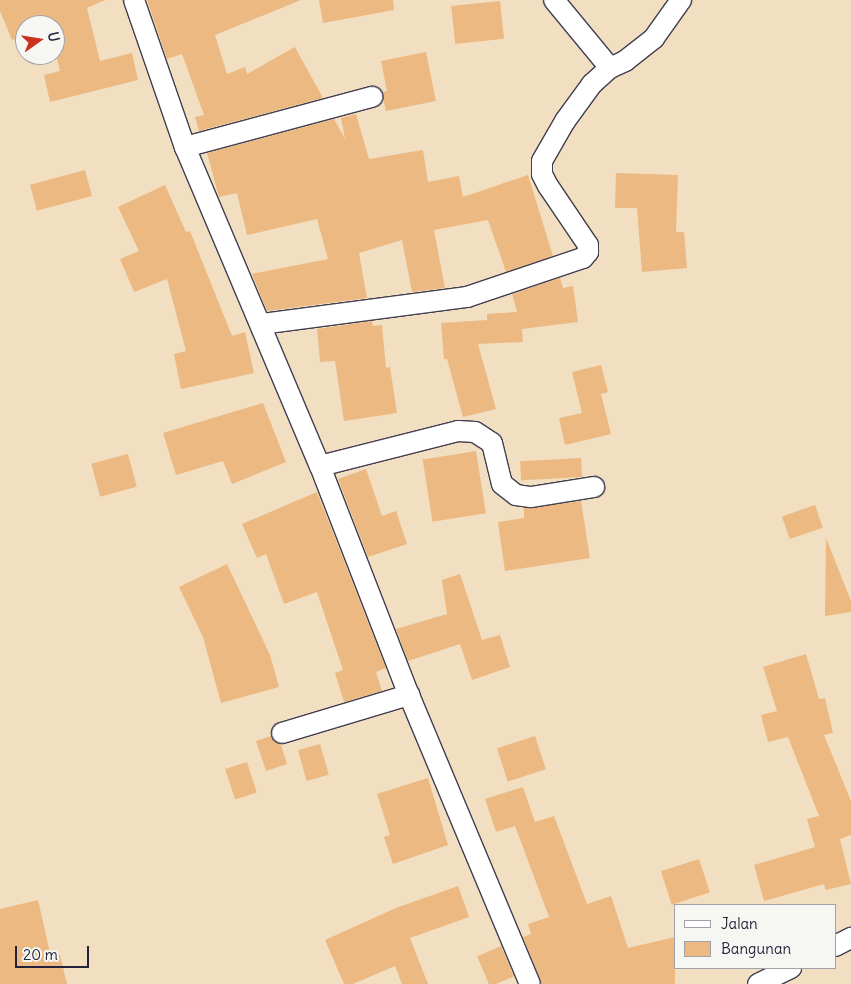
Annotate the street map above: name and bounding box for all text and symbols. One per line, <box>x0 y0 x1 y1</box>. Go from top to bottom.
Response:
north arrow <box>15 15 65 65</box>
text: U <box>44 30 63 44</box>
legend <box>674 904 836 969</box>
text: Jalan <box>721 914 758 933</box>
scale bar <box>18 936 91 968</box>
text: Bangunan <box>721 939 791 958</box>
text: 20 m <box>23 945 58 964</box>

